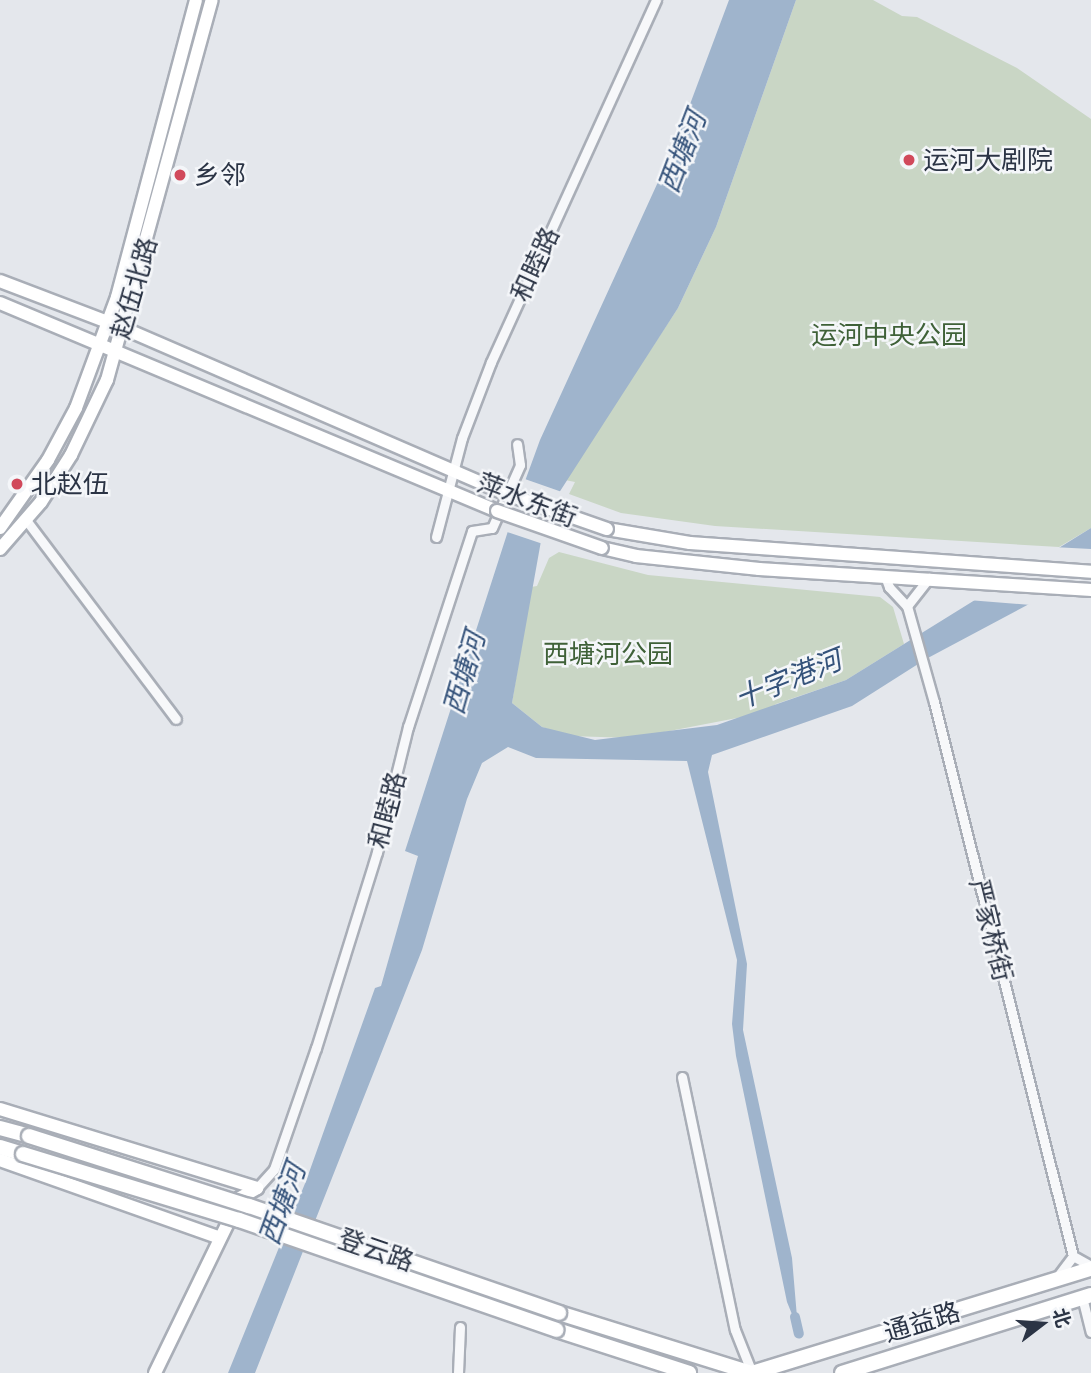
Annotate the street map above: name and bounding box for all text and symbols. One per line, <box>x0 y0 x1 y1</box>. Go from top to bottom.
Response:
water label: 西塘河 <box>651 107 713 197</box>
place label: 运河大剧院 <box>923 144 1053 176</box>
marker: 运河大剧院 <box>901 152 917 168</box>
place label: 乡邻 <box>194 159 246 191</box>
marker: 乡邻 <box>172 167 188 183</box>
street label: 和睦路 <box>504 222 566 306</box>
street label: 赵伍北路 <box>105 234 163 342</box>
park label: 运河中央公园 <box>811 319 967 351</box>
street label: 萍水东街 <box>473 467 581 533</box>
place label: 北赵伍 <box>31 468 109 500</box>
marker: 北赵伍 <box>9 476 25 492</box>
water label: 西塘河 <box>436 628 492 718</box>
park label: 西塘河公园 <box>543 638 673 670</box>
water label: 十字港河 <box>730 642 846 716</box>
street label: 和睦路 <box>362 768 412 852</box>
street label: 严家桥街 <box>963 876 1019 984</box>
water label: 西塘河 <box>252 1159 312 1249</box>
street label: 登云路 <box>334 1223 418 1277</box>
north arrow <box>1007 1289 1077 1359</box>
street label: 通益路 <box>880 1296 964 1348</box>
text: 北 <box>1048 1305 1076 1330</box>

